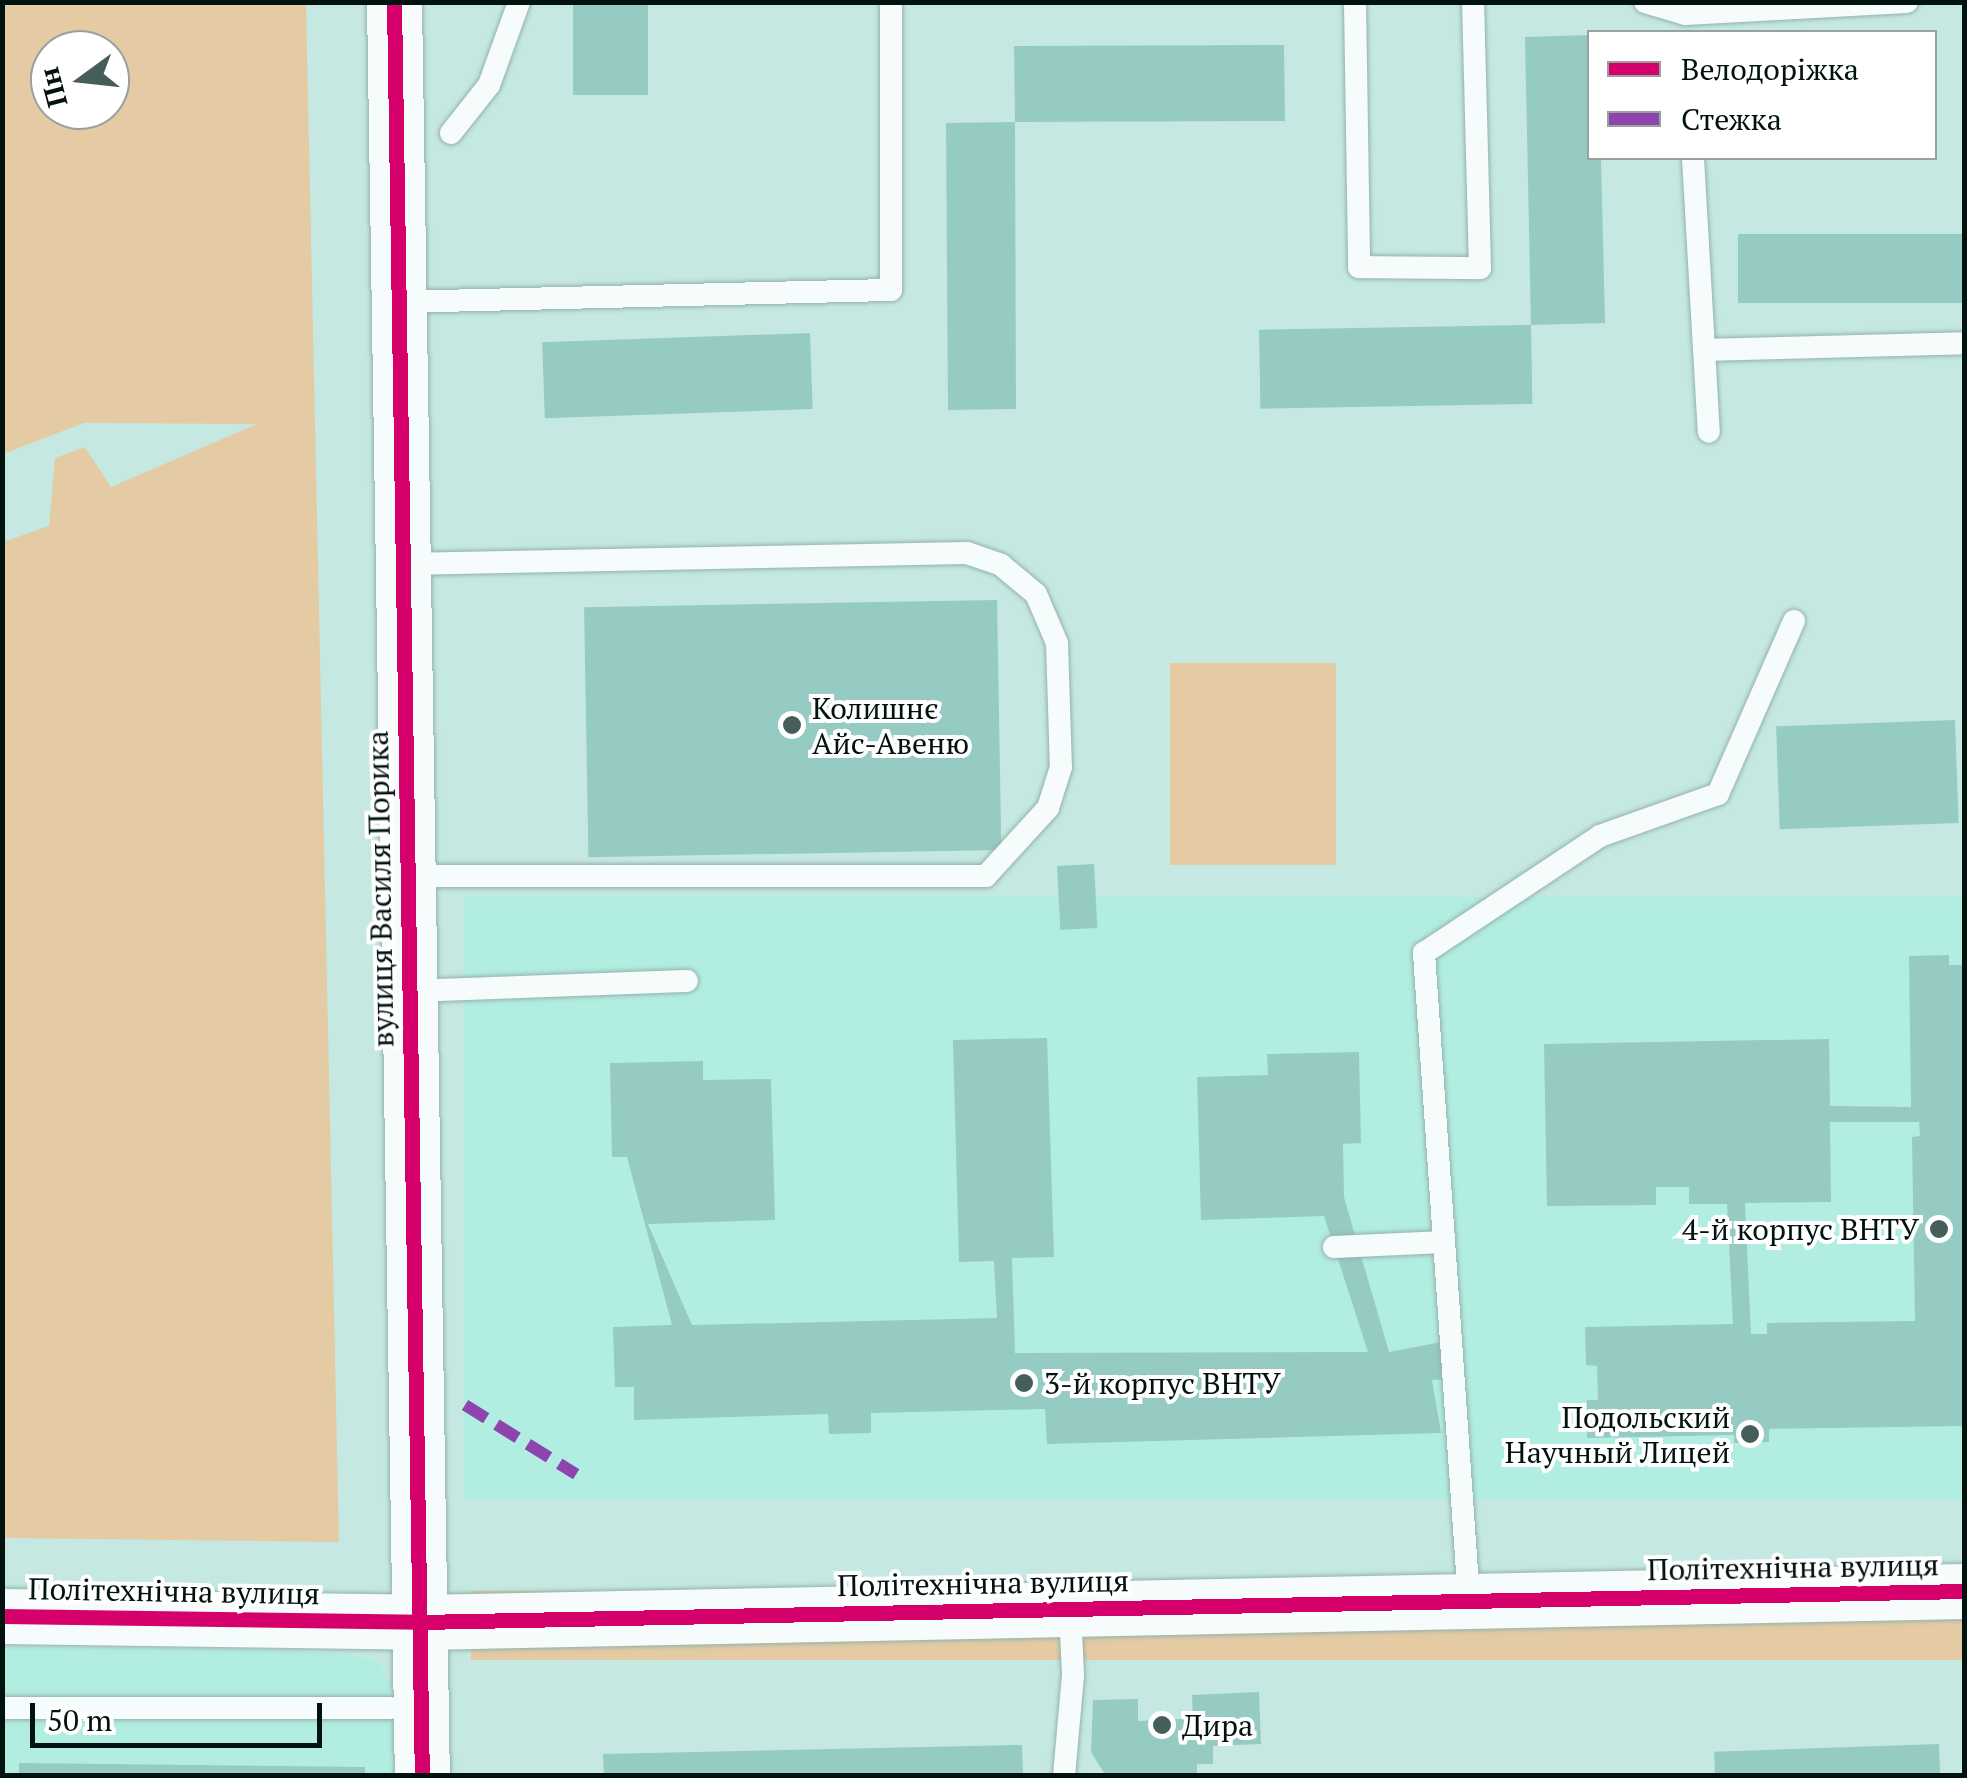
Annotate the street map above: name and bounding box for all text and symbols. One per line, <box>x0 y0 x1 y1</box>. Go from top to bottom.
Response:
north arrow <box>30 30 130 130</box>
legend <box>1587 30 1937 160</box>
text: Велодоріжка <box>1681 49 1859 89</box>
text: Пн <box>29 63 75 111</box>
text: Стежка <box>1681 99 1782 139</box>
place label: Колишнє Айс-Авеню <box>812 690 969 760</box>
marker: Колишнє Айс-Авеню <box>781 714 803 736</box>
street label: вулиця Василя Порика <box>359 730 401 1048</box>
place label: 4-й корпус ВНТУ <box>1682 1211 1919 1247</box>
marker: 4-й корпус ВНТУ <box>1928 1218 1950 1240</box>
place label: 3-й корпус ВНТУ <box>1044 1365 1281 1401</box>
marker: 3-й корпус ВНТУ <box>1013 1372 1035 1394</box>
place label: Подольский Научный Лицей <box>1505 1399 1730 1470</box>
marker: Подольский Научный Лицей <box>1739 1423 1761 1445</box>
street label: Політехнічна вулиця <box>1647 1546 1939 1588</box>
street label: Політехнічна вулиця <box>837 1562 1129 1604</box>
street label: Політехнічна вулиця <box>28 1570 320 1612</box>
scale bar <box>35 1683 328 1745</box>
text: 50 m <box>47 1700 112 1740</box>
place label: Дира <box>1182 1707 1253 1743</box>
marker: Дира <box>1151 1714 1173 1736</box>

